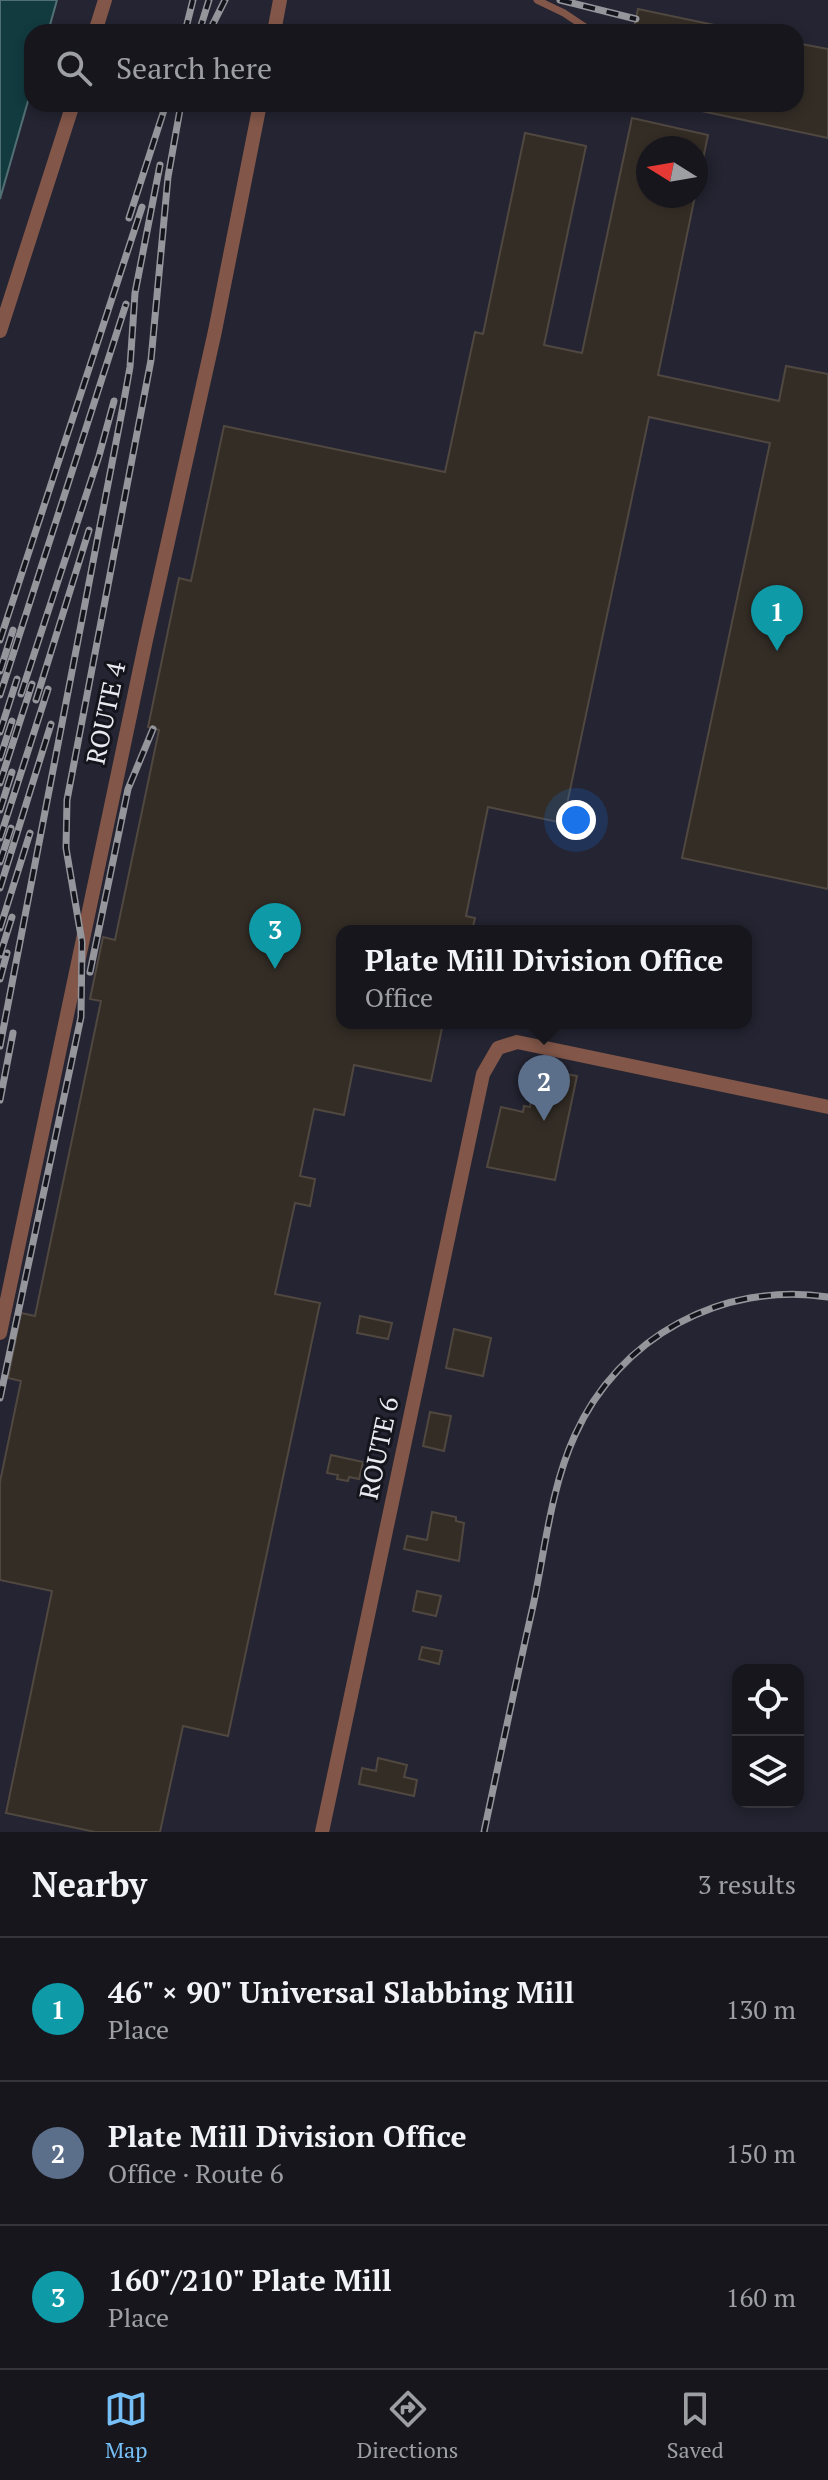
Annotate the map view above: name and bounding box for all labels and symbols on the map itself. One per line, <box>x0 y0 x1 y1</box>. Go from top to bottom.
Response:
north arrow <box>636 136 708 208</box>
pin: 1 <box>751 585 803 651</box>
street label: ROUTE 4 <box>78 658 132 767</box>
your location <box>556 800 596 840</box>
pin: 3 <box>249 903 301 969</box>
pin: 2 <box>518 1055 570 1121</box>
street label: ROUTE 6 <box>351 1393 405 1502</box>

